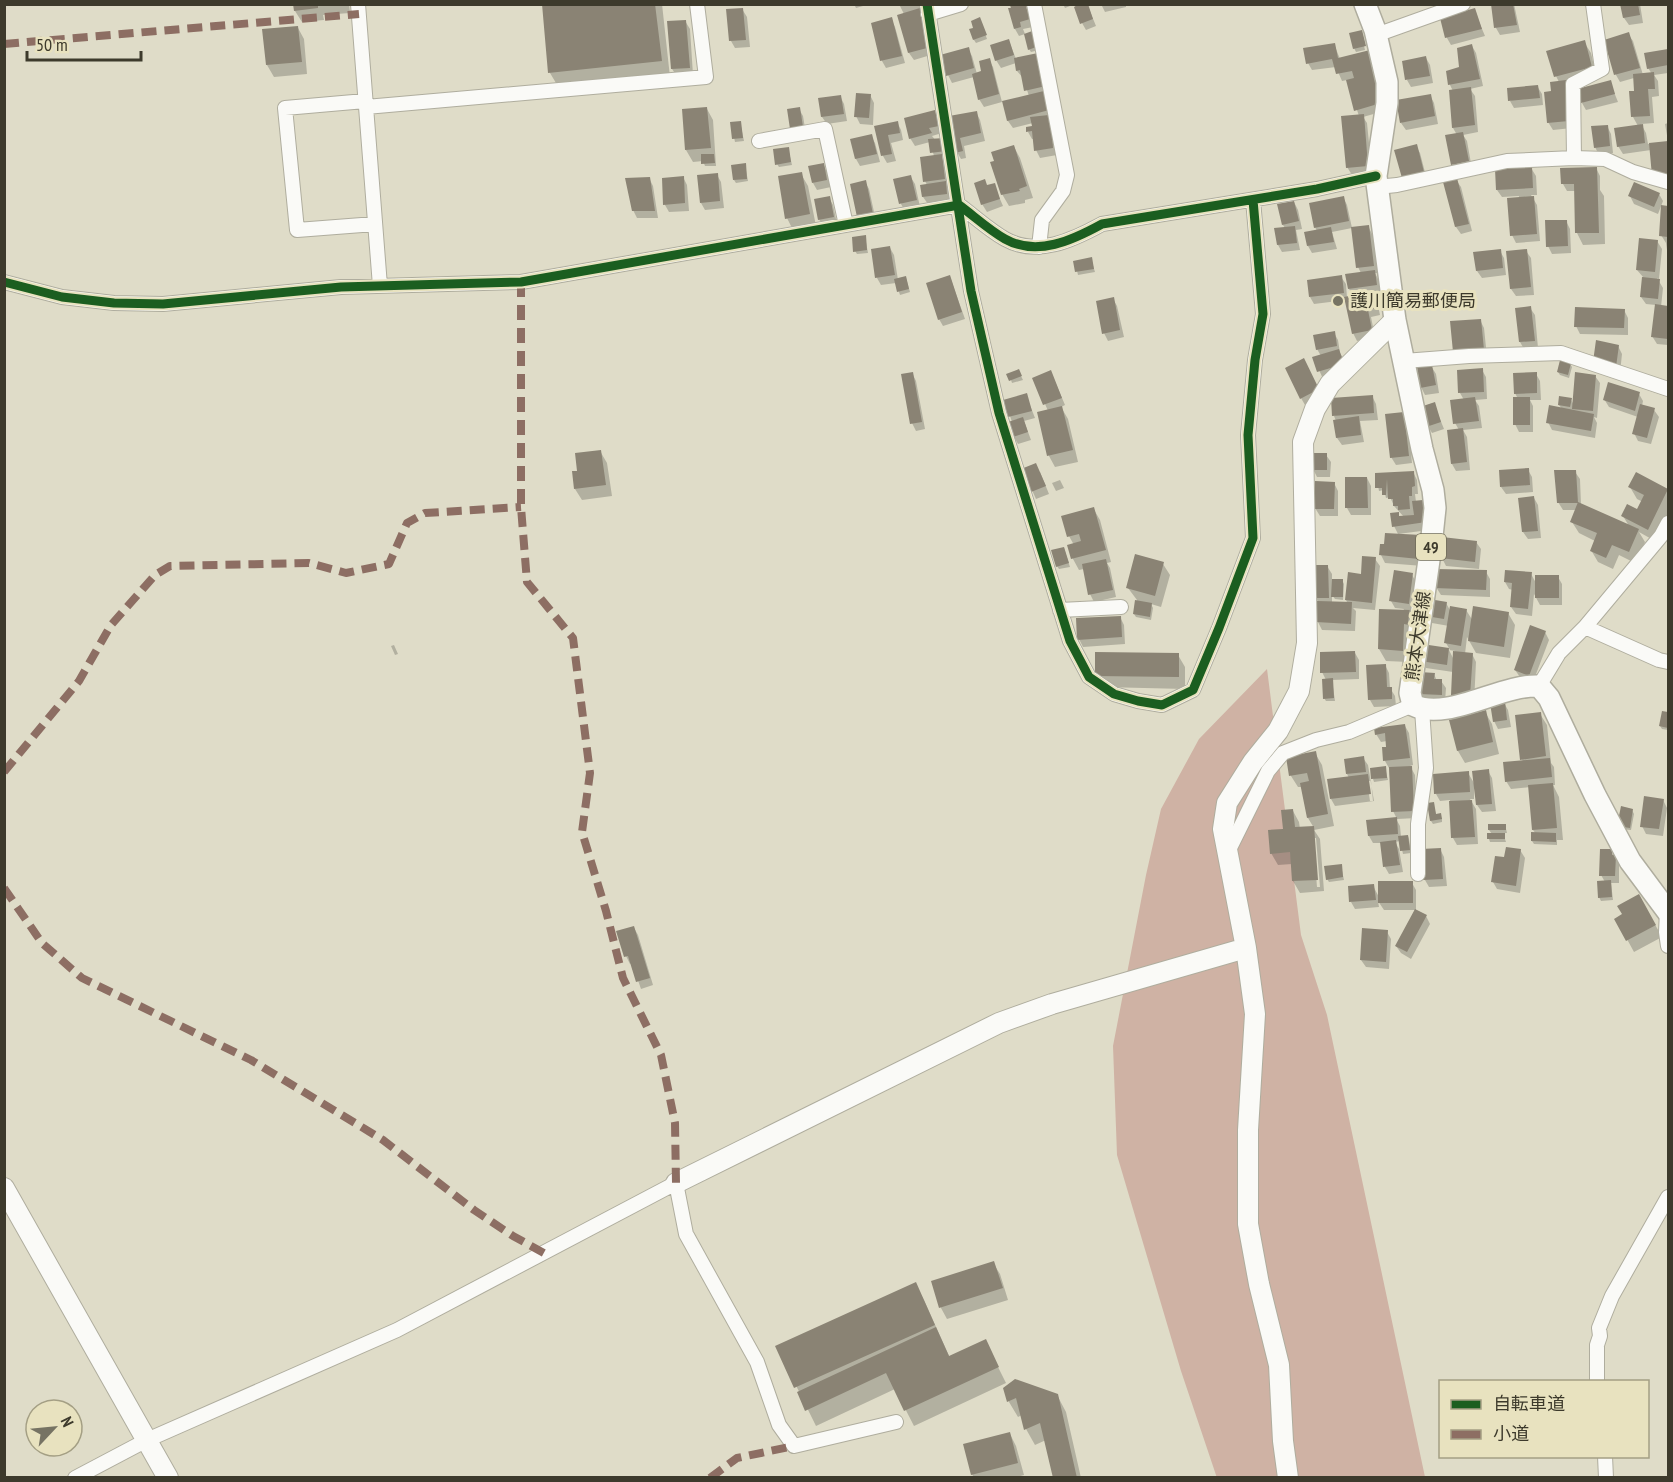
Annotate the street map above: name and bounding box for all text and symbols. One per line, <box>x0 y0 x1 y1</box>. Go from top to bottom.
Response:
scale bar <box>27 24 141 62</box>
text: 50 m <box>36 33 68 56</box>
place label: 護川簡易郵便局 <box>1350 289 1476 312</box>
marker: 護川簡易郵便局 <box>1331 294 1345 308</box>
road number: 49 <box>1416 534 1446 560</box>
street label: 熊本大津線 <box>1400 590 1435 682</box>
legend <box>1439 1380 1649 1458</box>
text: 自転車道 <box>1493 1392 1565 1415</box>
north arrow <box>24 1398 84 1458</box>
text: N <box>57 1413 78 1430</box>
text: 小道 <box>1493 1422 1529 1445</box>

